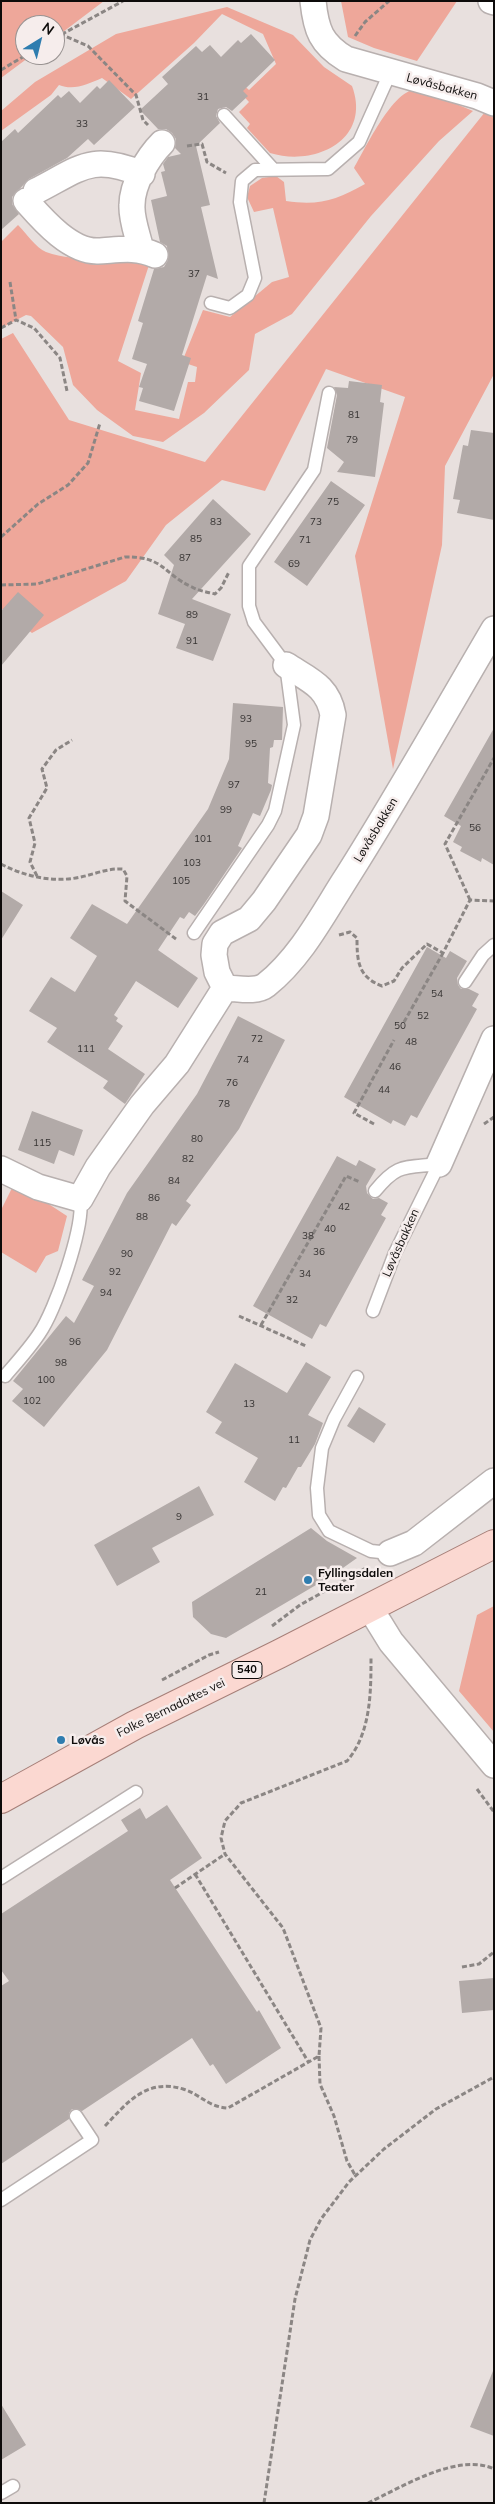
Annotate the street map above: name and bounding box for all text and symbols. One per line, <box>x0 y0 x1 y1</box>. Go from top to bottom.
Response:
north arrow <box>15 15 65 65</box>
text: N <box>39 18 58 39</box>
street label: Løvåsbakken <box>405 71 479 103</box>
house number: 31 <box>197 91 209 103</box>
house number: 33 <box>76 118 88 130</box>
house number: 37 <box>188 268 200 280</box>
house number: 81 <box>348 409 360 421</box>
house number: 79 <box>346 434 358 446</box>
house number: 75 <box>327 496 339 508</box>
house number: 83 <box>210 516 222 528</box>
house number: 73 <box>310 516 322 528</box>
house number: 85 <box>190 533 202 545</box>
house number: 71 <box>299 534 311 546</box>
house number: 87 <box>179 552 191 564</box>
house number: 69 <box>288 558 300 570</box>
house number: 89 <box>186 609 198 621</box>
house number: 91 <box>186 635 198 647</box>
house number: 93 <box>240 713 252 725</box>
house number: 95 <box>245 738 257 750</box>
house number: 97 <box>228 779 240 791</box>
street label: Løvåsbakken <box>351 795 401 865</box>
house number: 99 <box>220 804 232 816</box>
house number: 56 <box>469 822 481 834</box>
house number: 101 <box>194 833 212 845</box>
house number: 103 <box>183 857 201 869</box>
house number: 105 <box>172 875 190 887</box>
house number: 54 <box>431 988 443 1000</box>
house number: 52 <box>417 1010 429 1022</box>
house number: 50 <box>394 1020 406 1032</box>
house number: 72 <box>251 1033 263 1045</box>
house number: 48 <box>405 1036 417 1048</box>
house number: 111 <box>77 1043 95 1055</box>
house number: 74 <box>237 1054 249 1066</box>
house number: 46 <box>389 1061 401 1073</box>
house number: 76 <box>226 1077 238 1089</box>
house number: 44 <box>378 1084 390 1096</box>
house number: 78 <box>218 1098 230 1110</box>
house number: 80 <box>191 1133 203 1145</box>
house number: 115 <box>33 1137 51 1149</box>
house number: 82 <box>182 1153 194 1165</box>
house number: 84 <box>168 1175 180 1187</box>
house number: 86 <box>148 1192 160 1204</box>
house number: 42 <box>338 1201 350 1213</box>
street label: Løvåsbakken <box>380 1207 422 1279</box>
house number: 88 <box>136 1211 148 1223</box>
house number: 40 <box>324 1223 336 1235</box>
house number: 38 <box>302 1230 314 1242</box>
house number: 36 <box>313 1246 325 1258</box>
house number: 90 <box>121 1248 133 1260</box>
house number: 92 <box>109 1266 121 1278</box>
house number: 34 <box>299 1268 311 1280</box>
house number: 94 <box>100 1287 112 1299</box>
house number: 32 <box>286 1294 298 1306</box>
house number: 96 <box>69 1336 81 1348</box>
house number: 98 <box>55 1357 67 1369</box>
house number: 100 <box>37 1374 55 1386</box>
house number: 102 <box>23 1395 41 1407</box>
house number: 13 <box>243 1398 255 1410</box>
house number: 11 <box>288 1434 300 1446</box>
house number: 9 <box>176 1511 182 1523</box>
place label: Fyllingsdalen Teater <box>318 1566 393 1594</box>
marker: Fyllingsdalen Teater <box>302 1574 314 1586</box>
house number: 21 <box>255 1586 267 1598</box>
road number: 540 <box>232 1662 262 1678</box>
street label: Folke Bernadottes vei <box>115 1676 227 1740</box>
place label: Løvås <box>71 1733 105 1747</box>
marker: Løvås <box>55 1734 67 1746</box>

